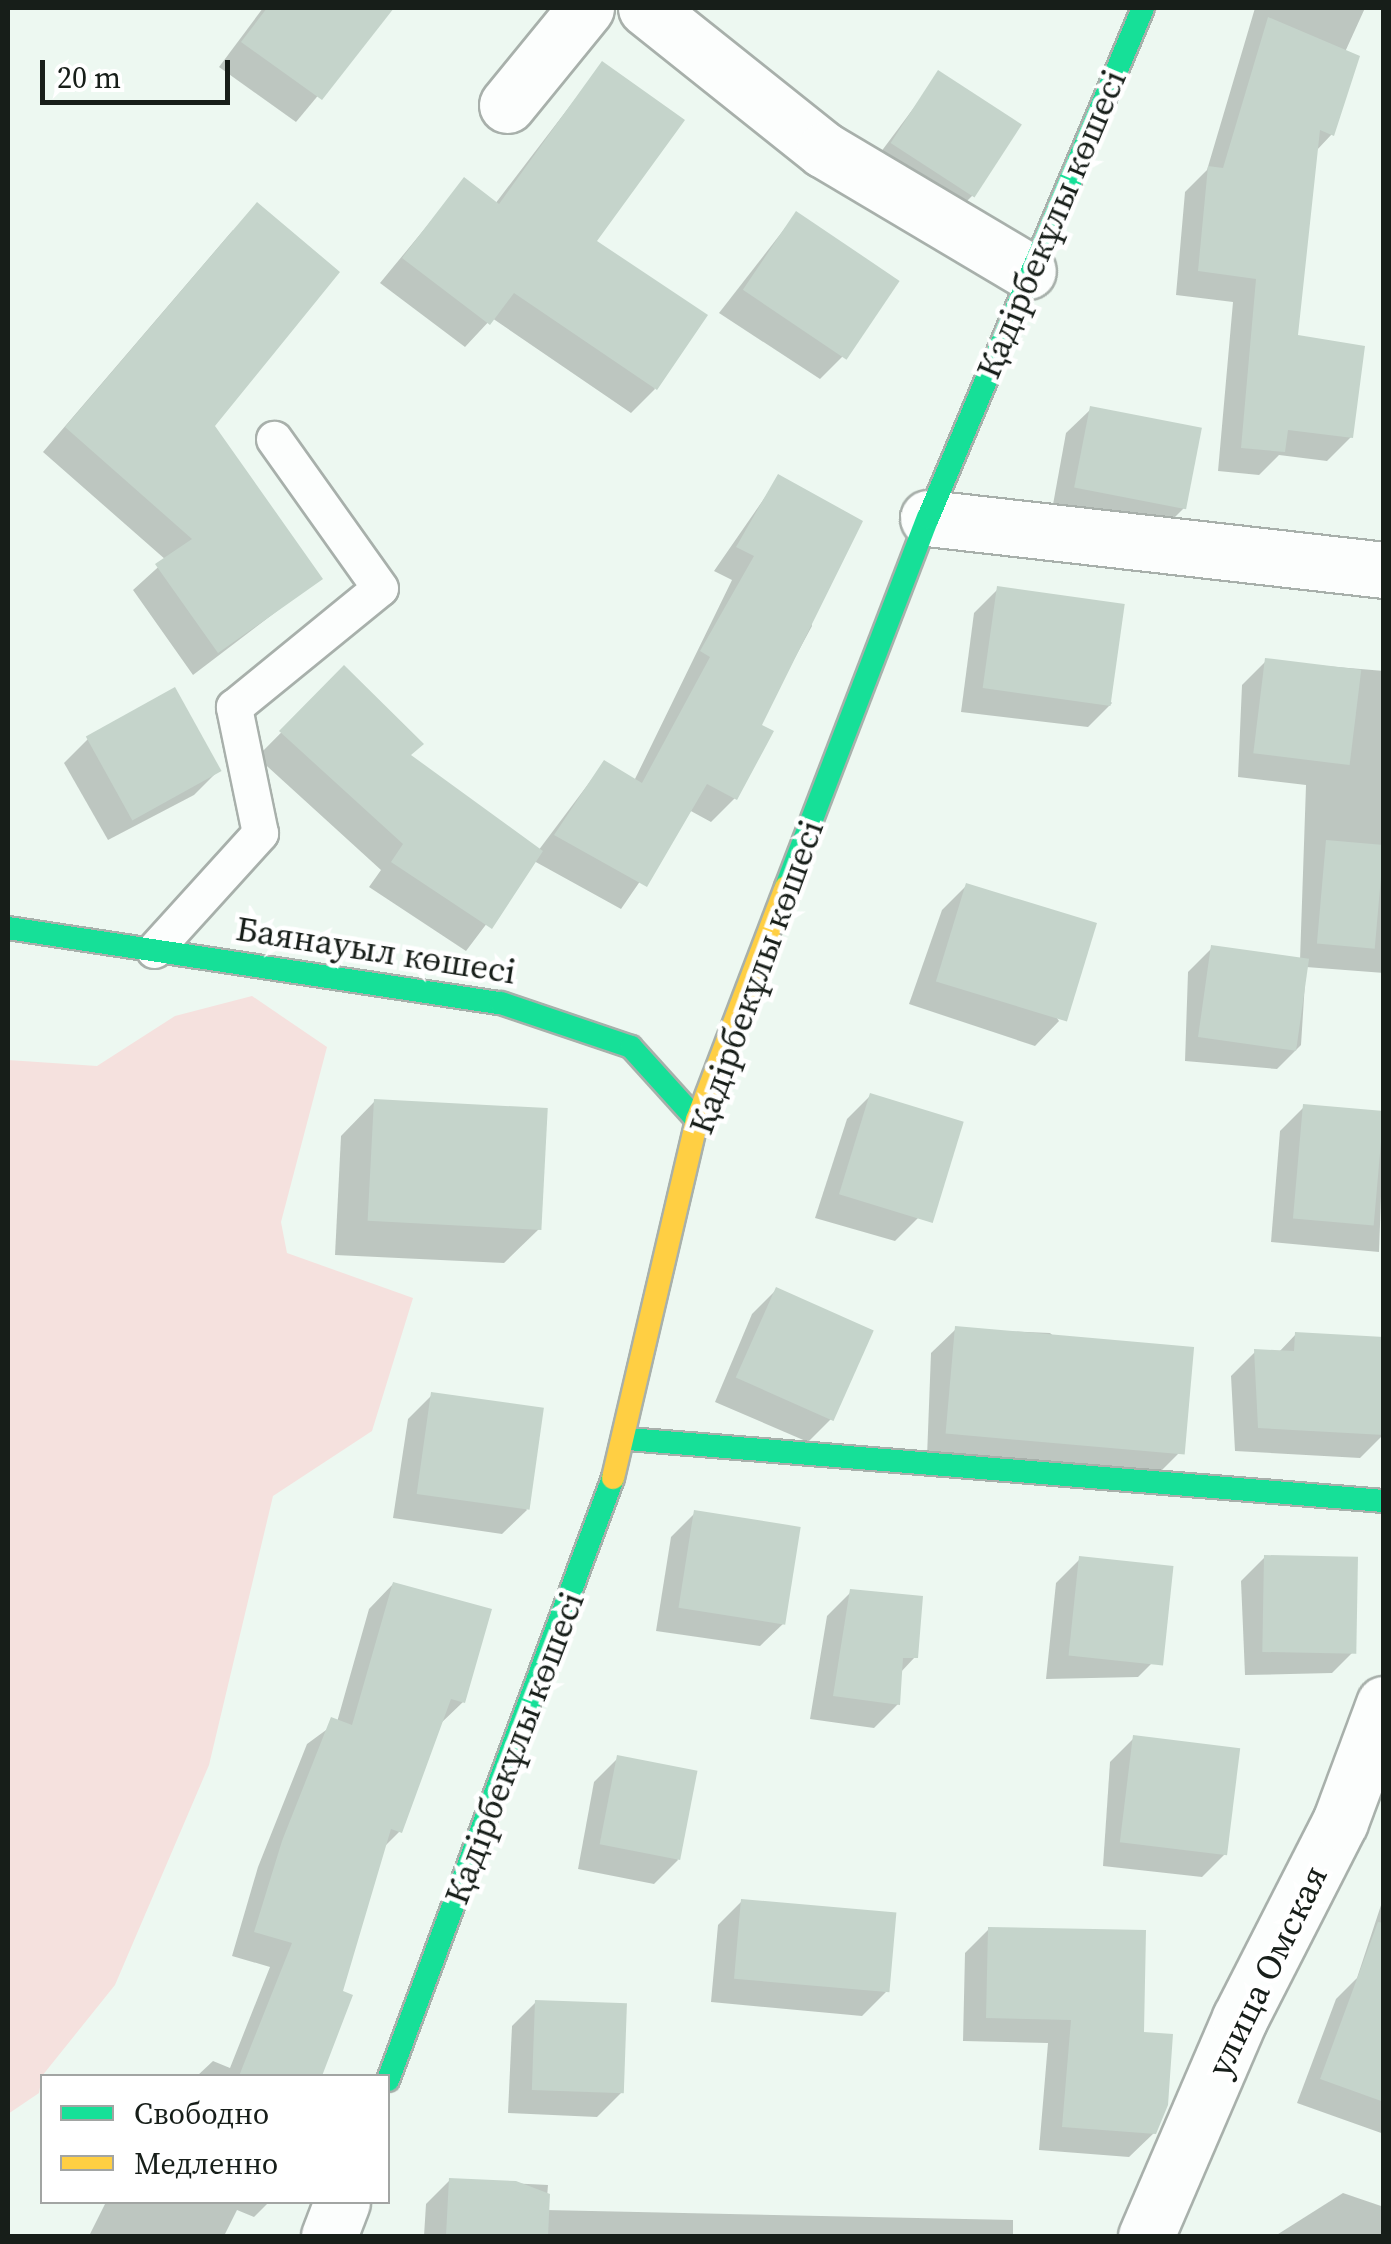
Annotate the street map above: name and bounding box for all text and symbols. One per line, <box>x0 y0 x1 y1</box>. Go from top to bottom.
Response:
scale bar <box>45 40 235 102</box>
text: 20 m <box>57 57 121 98</box>
street label: Қадірбекұлы көшесі <box>967 64 1135 384</box>
street label: Қадірбекұлы көшесі <box>680 814 832 1140</box>
street label: Баянауыл көшесі <box>233 907 519 993</box>
street label: Қадірбекұлы көшесі <box>435 1586 593 1910</box>
street label: улица Омская <box>1198 1859 1336 2083</box>
legend <box>40 2074 390 2204</box>
text: Свободно <box>134 2093 269 2134</box>
text: Медленно <box>134 2143 278 2184</box>

